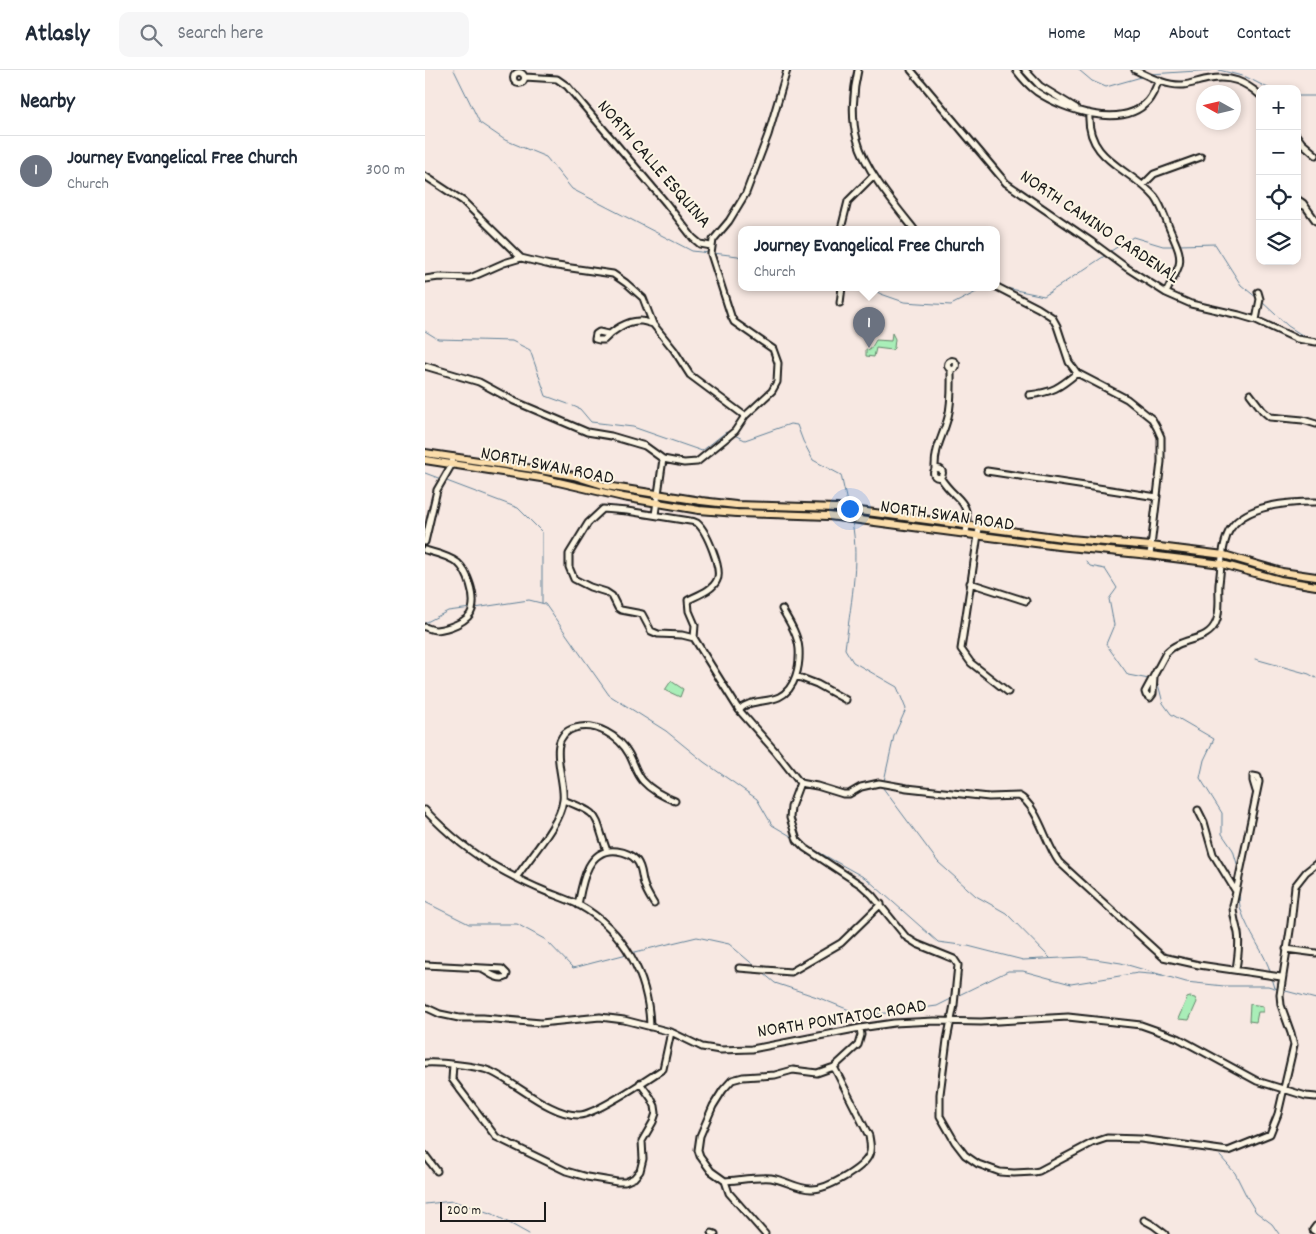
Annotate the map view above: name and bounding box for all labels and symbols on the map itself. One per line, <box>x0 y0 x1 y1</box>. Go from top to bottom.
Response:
north arrow <box>1196 85 1241 130</box>
street label: NORTH CALLE ESQUINA <box>590 95 716 235</box>
street label: NORTH CAMINO CARDENAL <box>1014 164 1185 292</box>
pin: 1 <box>853 307 885 348</box>
street label: NORTH SWAN ROAD <box>478 441 616 493</box>
street label: NORTH SWAN ROAD <box>878 494 1016 540</box>
your location <box>837 496 863 522</box>
street label: NORTH PONTATOC ROAD <box>756 993 929 1047</box>
scale bar <box>440 1199 546 1222</box>

